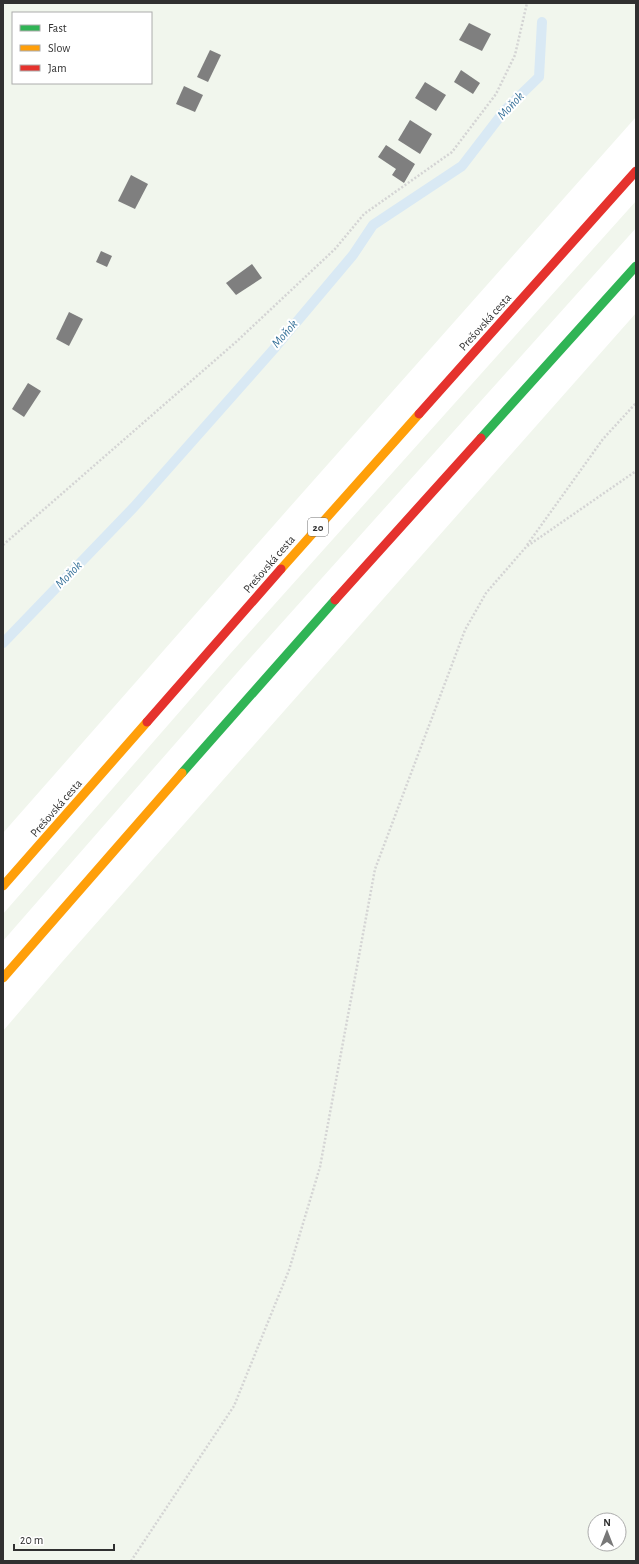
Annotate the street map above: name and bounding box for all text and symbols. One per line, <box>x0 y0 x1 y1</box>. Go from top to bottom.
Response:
legend <box>12 12 152 84</box>
text: Fast <box>48 22 67 34</box>
text: Slow <box>48 42 70 54</box>
text: Jam <box>48 62 67 74</box>
water label: Moňok <box>495 90 527 122</box>
street label: Prešovská cesta <box>456 291 514 353</box>
water label: Moňok <box>270 318 300 350</box>
road number: 20 <box>308 518 328 536</box>
street label: Prešovská cesta <box>241 533 297 595</box>
water label: Moňok <box>53 559 85 591</box>
street label: Prešovská cesta <box>28 777 84 839</box>
north arrow <box>587 1512 627 1552</box>
text: N <box>603 1517 611 1528</box>
scale bar <box>14 1526 114 1552</box>
text: 20 m <box>20 1534 43 1546</box>

